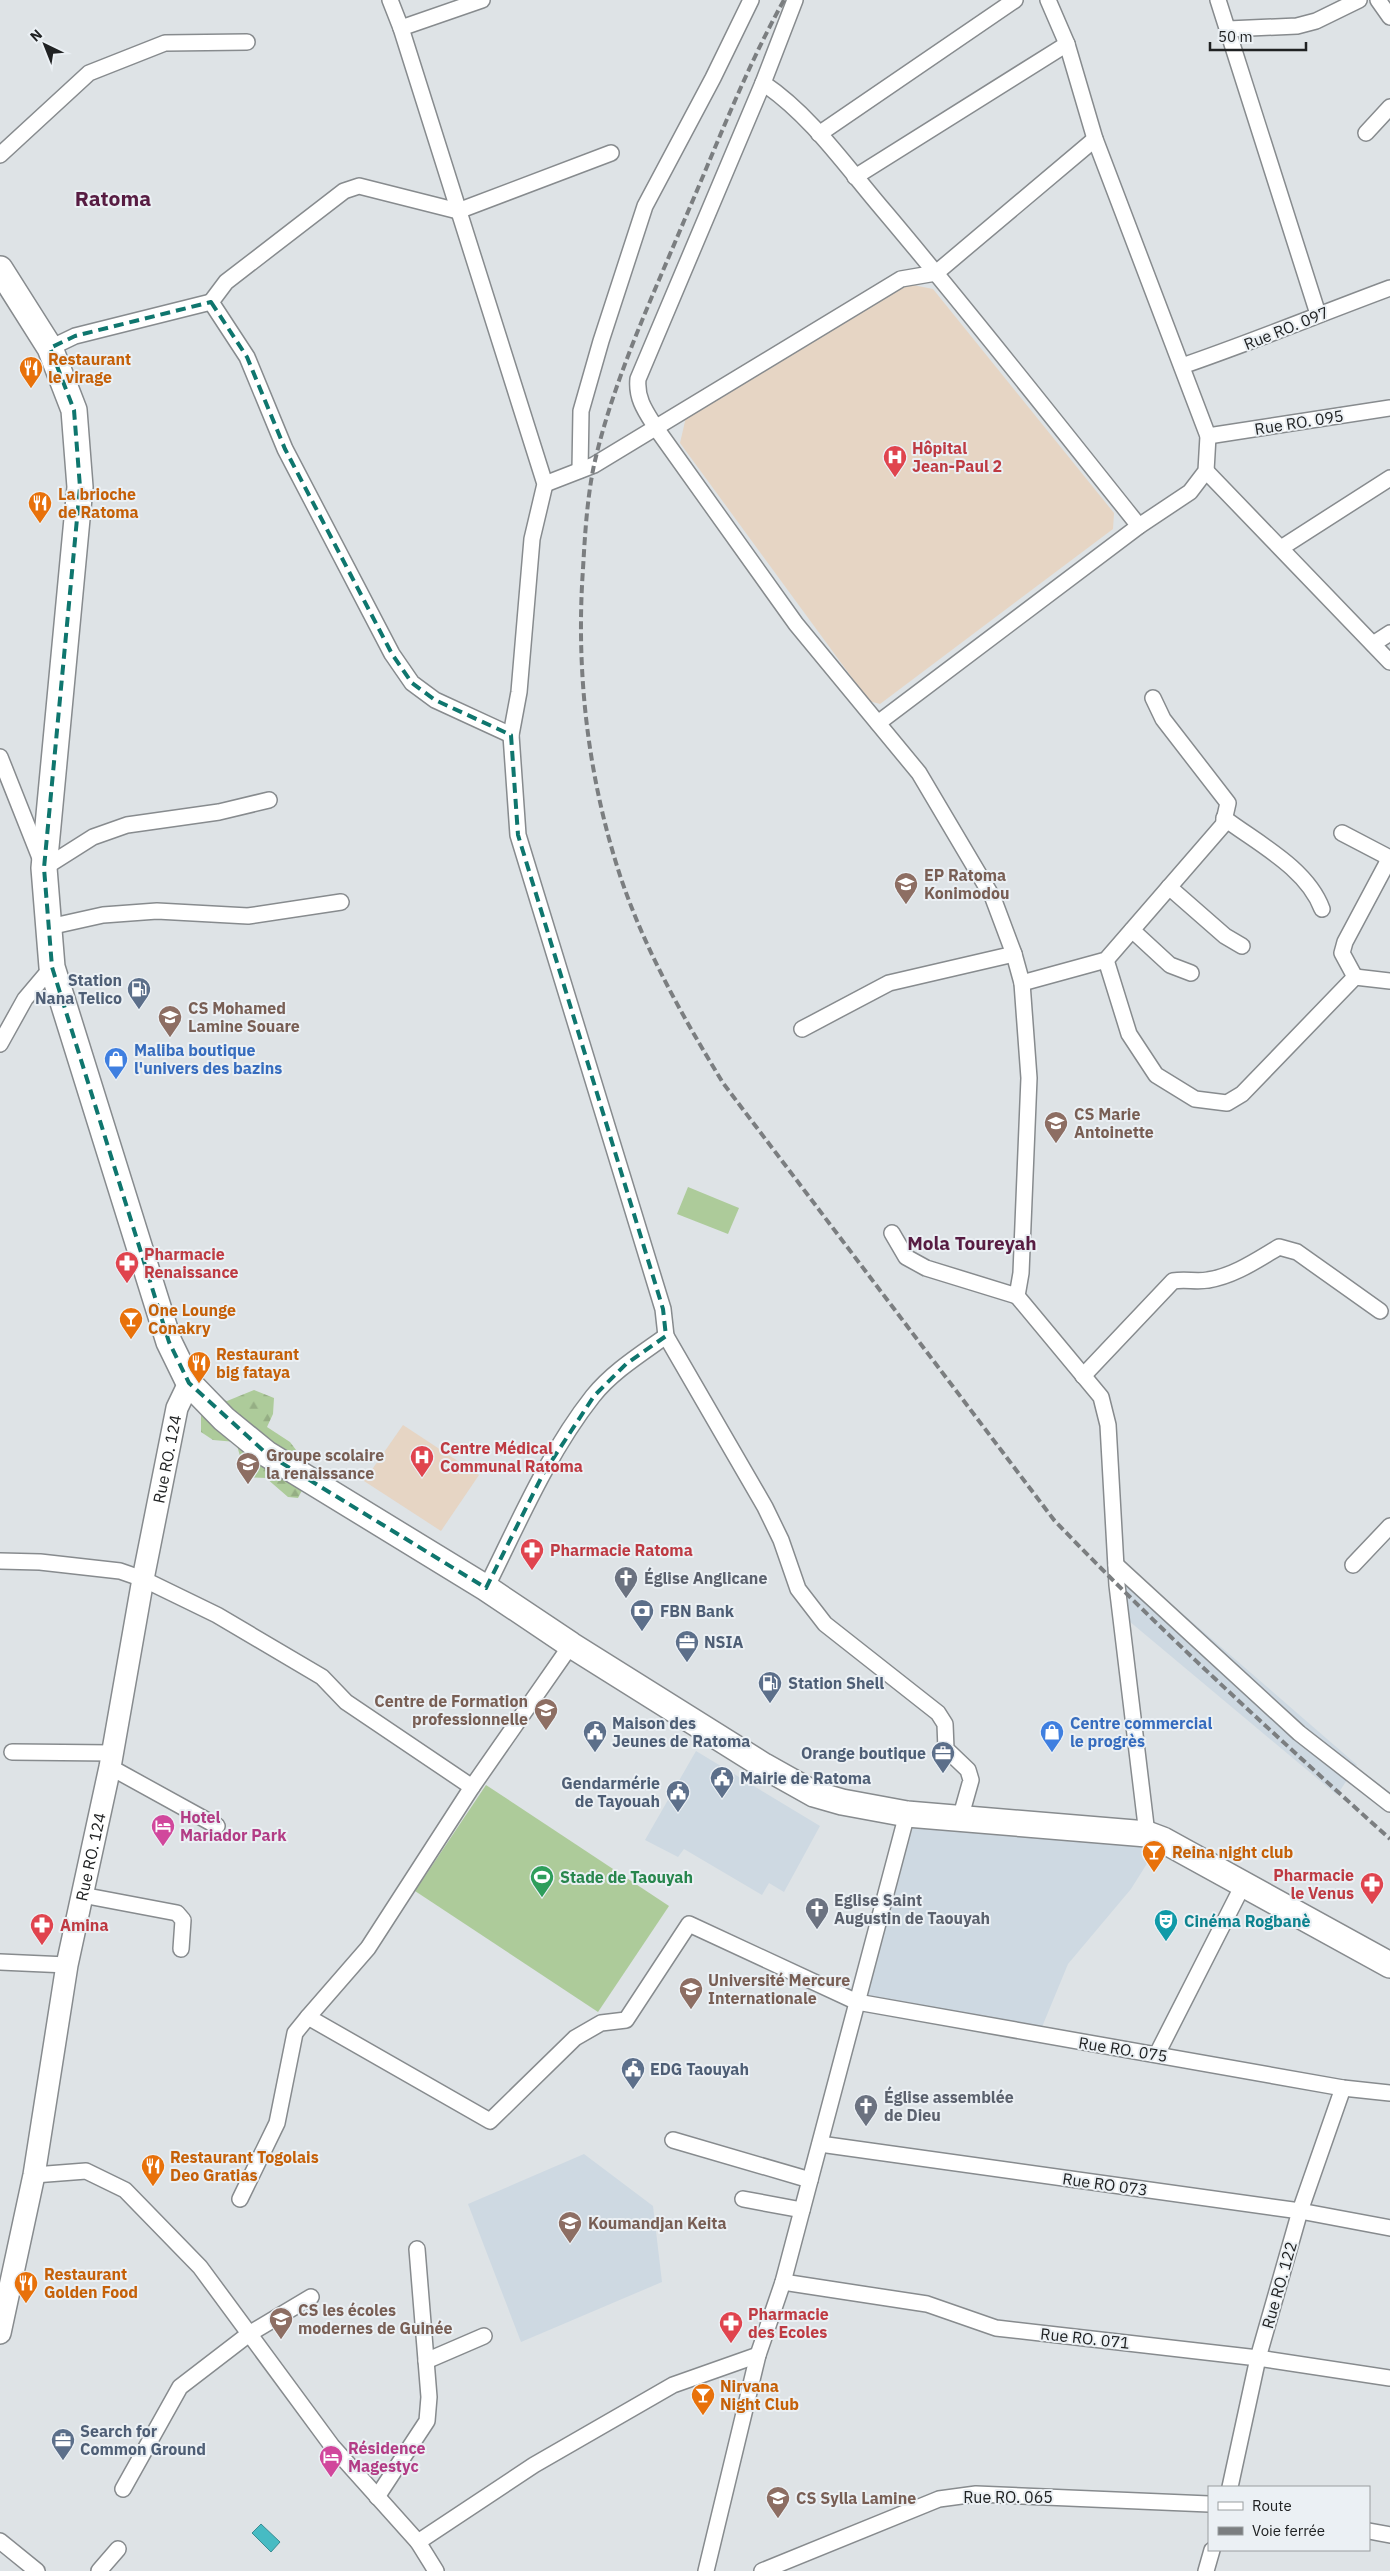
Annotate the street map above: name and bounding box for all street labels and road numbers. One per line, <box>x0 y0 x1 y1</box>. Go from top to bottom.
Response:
street label: Rue RO. 097 <box>1241 302 1331 354</box>
street label: Rue RO. 095 <box>1253 405 1345 439</box>
street label: Rue RO. 124 <box>148 1413 185 1505</box>
street label: Rue RO. 124 <box>71 1811 110 1903</box>
street label: Rue RO. 075 <box>1077 2032 1169 2066</box>
street label: Rue RO 073 <box>1061 2168 1149 2200</box>
street label: Rue RO. 122 <box>1257 2239 1301 2331</box>
street label: Rue RO. 071 <box>1039 2323 1131 2353</box>
street label: Rue RO. 065 <box>963 2487 1053 2507</box>

